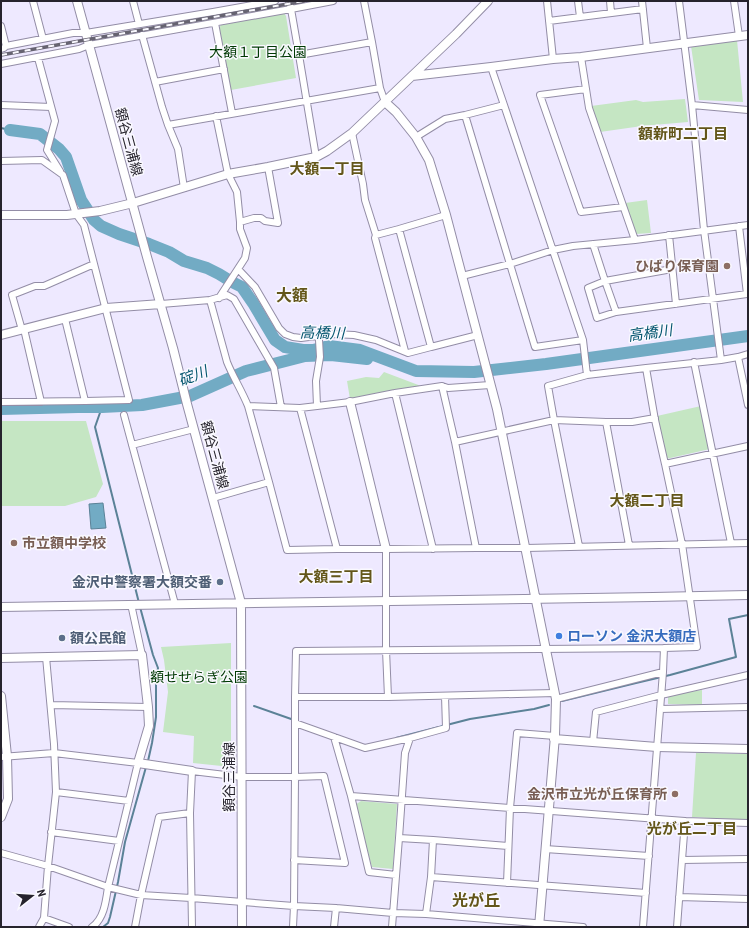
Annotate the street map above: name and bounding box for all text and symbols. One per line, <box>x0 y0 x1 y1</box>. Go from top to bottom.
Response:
park label: 大額１丁目公園 <box>209 44 307 60</box>
street label: 額谷三浦線 <box>112 106 146 178</box>
district label: 額新町二丁目 <box>638 125 728 143</box>
district label: 大額一丁目 <box>289 160 365 178</box>
place label: ひばり保育園 <box>635 258 719 274</box>
marker: ひばり保育園 <box>722 261 732 271</box>
district label: 大額 <box>276 286 308 305</box>
water label: 高橋川 <box>626 321 676 345</box>
water label: 高橋川 <box>299 324 347 342</box>
water label: 碇川 <box>176 362 212 390</box>
street label: 額谷三浦線 <box>198 419 232 491</box>
district label: 大額二丁目 <box>609 492 685 510</box>
place label: 市立額中学校 <box>22 535 106 551</box>
marker: 市立額中学校 <box>9 538 19 548</box>
district label: 大額三丁目 <box>298 568 374 586</box>
place label: 金沢中警察署大額交番 <box>72 574 212 590</box>
marker: 金沢中警察署大額交番 <box>215 577 225 587</box>
place label: ローソン 金沢大額店 <box>567 628 696 644</box>
place label: 額公民館 <box>70 630 126 646</box>
marker: ローソン 金沢大額店 <box>554 631 564 641</box>
marker: 額公民館 <box>57 633 67 643</box>
park label: 額せせらぎ公園 <box>150 669 248 685</box>
street label: 額谷三浦線 <box>221 742 237 812</box>
place label: 金沢市立光が丘保育所 <box>527 786 667 802</box>
marker: 金沢市立光が丘保育所 <box>670 789 680 799</box>
district label: 光が丘二丁目 <box>647 820 737 838</box>
north arrow <box>12 876 52 916</box>
text: N <box>34 888 48 899</box>
district label: 光が丘 <box>452 891 500 910</box>

